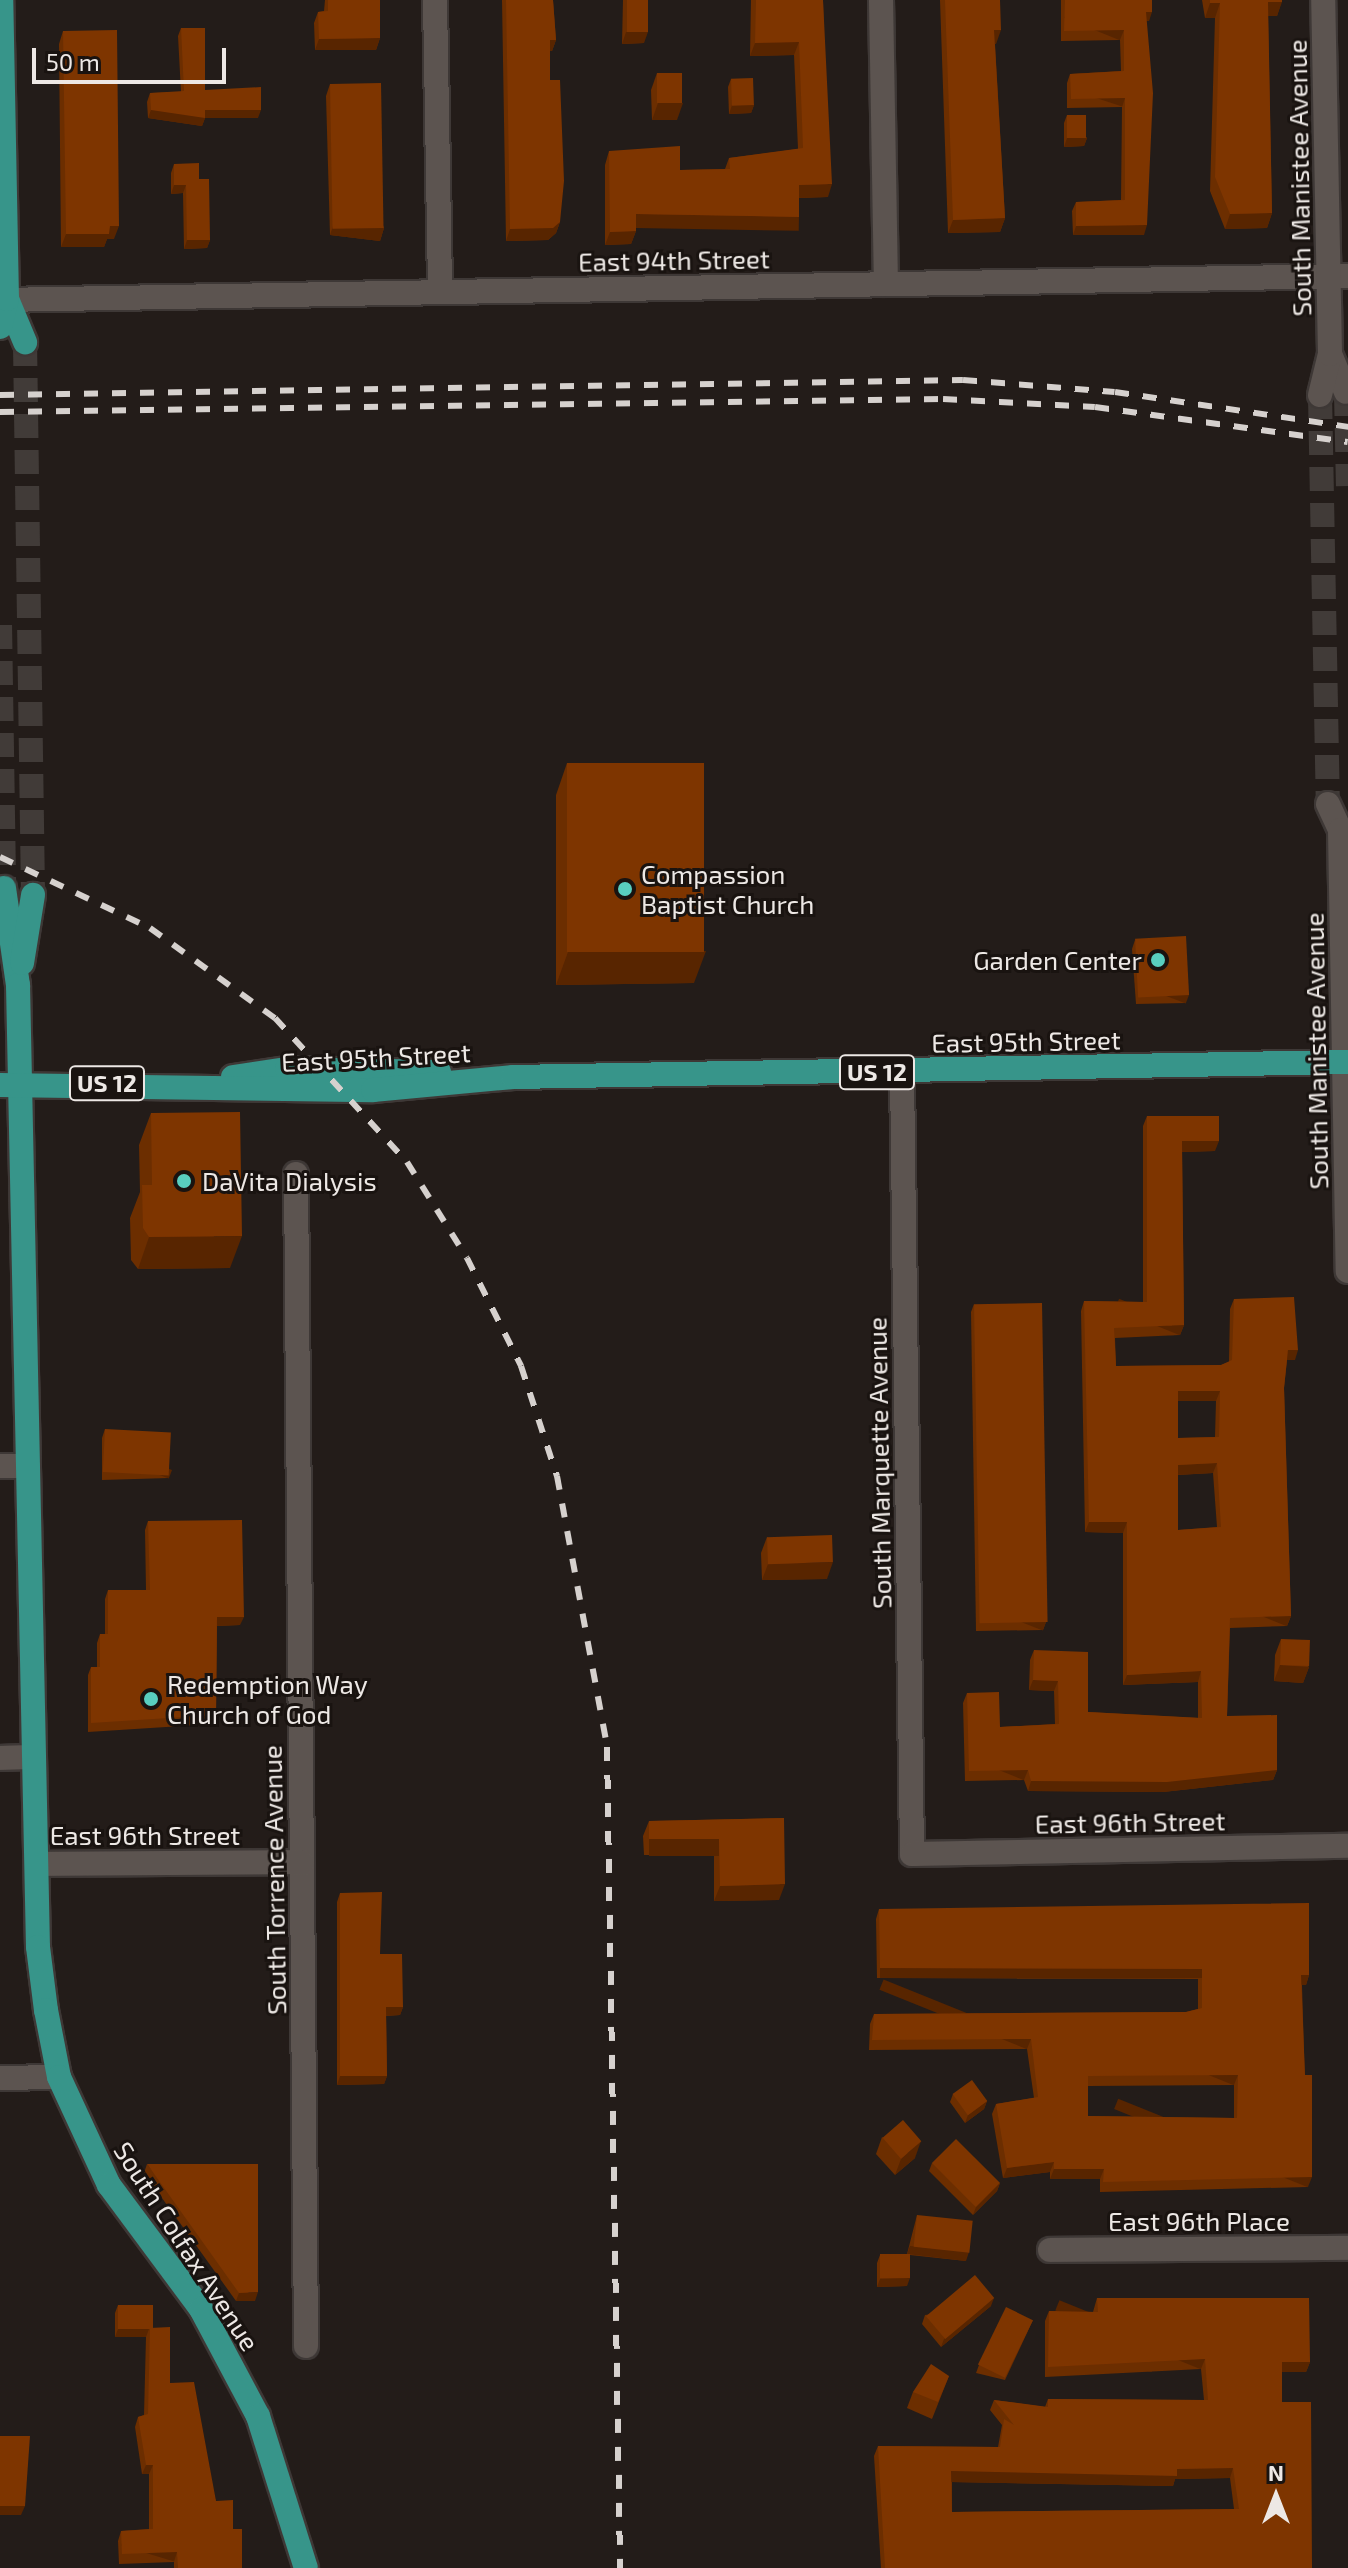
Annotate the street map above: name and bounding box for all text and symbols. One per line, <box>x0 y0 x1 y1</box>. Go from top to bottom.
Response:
scale bar <box>36 32 230 82</box>
street label: South Manistee Avenue <box>1281 39 1317 317</box>
text: 50 m <box>46 47 100 76</box>
street label: East 94th Street <box>578 243 770 277</box>
place label: Compassion Baptist Church <box>641 858 814 920</box>
marker: Compassion Baptist Church <box>616 880 634 898</box>
street label: South Manistee Avenue <box>1298 912 1334 1190</box>
place label: Garden Center <box>973 944 1142 976</box>
marker: Garden Center <box>1149 951 1167 969</box>
street label: East 95th Street <box>931 1024 1121 1058</box>
street label: East 95th Street <box>281 1036 471 1078</box>
road number: US 12 <box>837 1052 917 1092</box>
road number: US 12 <box>67 1063 147 1103</box>
place label: DaVita Dialysis <box>202 1165 377 1197</box>
marker: DaVita Dialysis <box>173 1170 195 1192</box>
street label: South Marquette Avenue <box>861 1317 897 1609</box>
place label: Redemption Way Church of God <box>167 1668 368 1730</box>
marker: Redemption Way Church of God <box>142 1690 160 1708</box>
street label: South Torrence Avenue <box>256 1744 292 2016</box>
street label: East 96th Street <box>1034 1805 1226 1839</box>
street label: East 96th Street <box>50 1819 240 1851</box>
street label: South Colfax Avenue <box>108 2136 266 2356</box>
street label: East 96th Place <box>1108 2205 1290 2237</box>
north arrow <box>1236 2456 1316 2536</box>
text: N <box>1268 2459 1284 2485</box>

